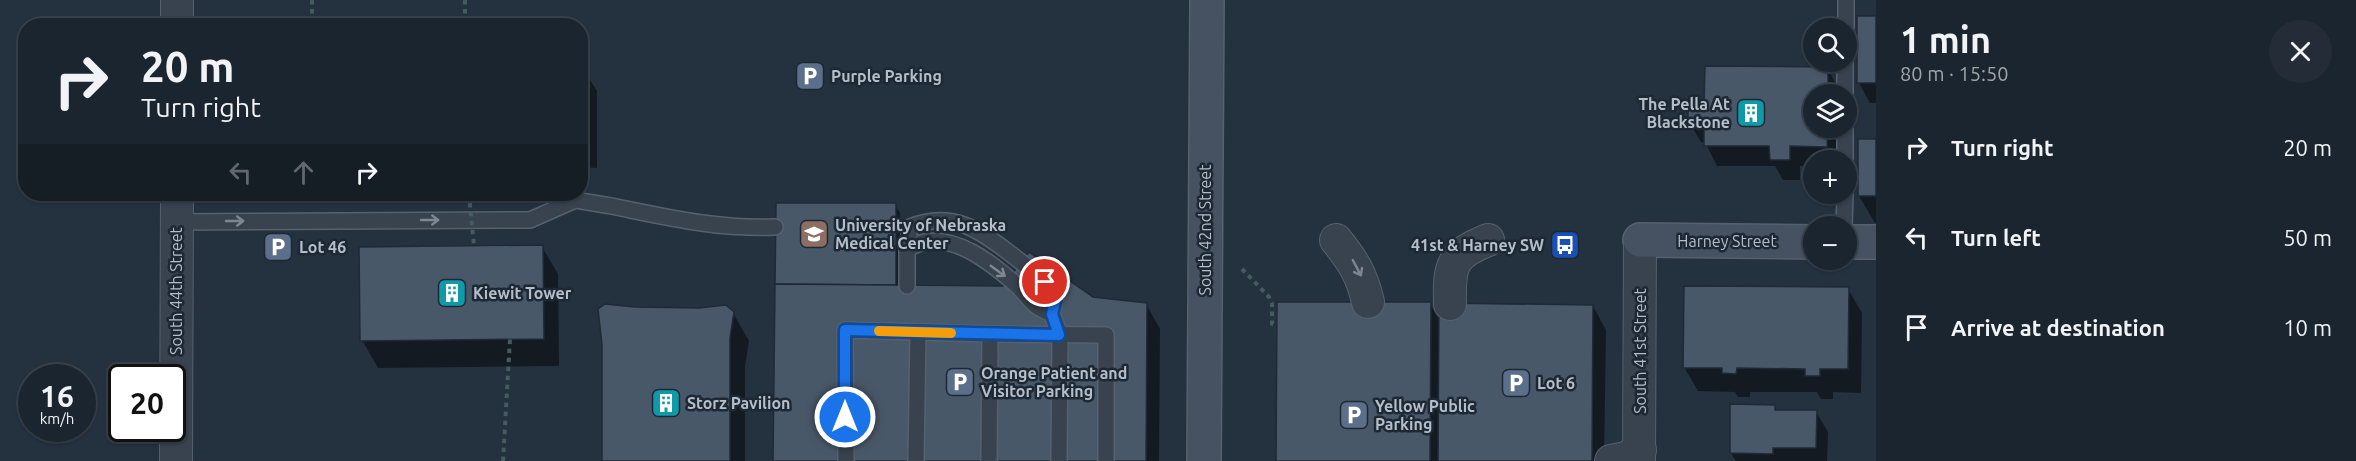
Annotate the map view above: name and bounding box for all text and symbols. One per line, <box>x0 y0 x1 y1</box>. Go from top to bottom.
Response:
map controls <box>1803 18 1857 270</box>
button: search <box>1803 18 1857 72</box>
text: 1 min <box>1900 19 1991 60</box>
button: close <box>2269 20 2332 83</box>
icon: right <box>42 42 120 120</box>
text: 20 m <box>141 43 235 90</box>
parking icon: Purple Parking <box>794 60 826 92</box>
text: 80 m · 15:50 <box>1900 62 2009 85</box>
place label: Purple Parking <box>831 67 942 85</box>
button: layers <box>1803 84 1857 138</box>
text: Turn right <box>141 92 261 122</box>
place label: The Pella At Blackstone <box>1638 95 1730 131</box>
building icon: The Pella At Blackstone <box>1735 97 1767 129</box>
icon: right <box>1900 131 1933 164</box>
text: Turn right <box>1951 135 2053 160</box>
text: 20 m <box>2283 135 2332 160</box>
button: + <box>1803 150 1857 204</box>
icon: left <box>224 156 257 189</box>
icon: ahead <box>287 156 320 189</box>
icon: right <box>350 156 383 189</box>
street label: South 42nd Street <box>1196 164 1214 295</box>
one-way arrow <box>419 214 439 226</box>
one-way arrow <box>224 215 244 227</box>
place label: University of Nebraska Medical Center <box>835 216 1006 252</box>
button: − <box>1803 216 1857 270</box>
school or university icon: University of Nebraska Medical Center <box>798 218 830 250</box>
icon: left <box>1900 221 1933 254</box>
text: Turn left <box>1951 225 2041 250</box>
text: 50 m <box>2283 225 2332 250</box>
street label: South 44th Street <box>167 226 185 355</box>
bus stop icon: 41st & Harney SW <box>1549 229 1581 261</box>
parking icon: Lot 46 <box>262 231 294 263</box>
street label: Harney Street <box>1677 232 1777 250</box>
place label: 41st & Harney SW <box>1411 236 1544 254</box>
place label: Lot 46 <box>299 238 346 256</box>
pin <box>1019 256 1070 307</box>
one-way arrow <box>1351 259 1363 277</box>
one-way arrow <box>990 264 1006 277</box>
icon: arrive <box>1028 265 1061 298</box>
building icon: Kiewit Tower <box>436 277 468 309</box>
place label: Kiewit Tower <box>473 284 572 302</box>
street label: South 41st Street <box>1631 288 1649 414</box>
icon: arrive <box>1900 311 1933 344</box>
text: Arrive at destination <box>1951 315 2165 340</box>
text: 10 m <box>2283 315 2332 340</box>
speed limit sign: 20 <box>108 364 186 442</box>
place label: Orange Patient and Visitor Parking <box>981 364 1127 400</box>
parking icon: Orange Patient and Visitor Parking <box>944 366 976 398</box>
parking icon: Lot 6 <box>1500 367 1532 399</box>
place label: Lot 6 <box>1537 374 1575 392</box>
text: 16 <box>40 379 74 413</box>
position arrow <box>813 385 877 449</box>
building icon: Storz Pavilion <box>650 387 682 419</box>
place label: Storz Pavilion <box>687 394 790 412</box>
place label: Yellow Public Parking <box>1375 397 1475 433</box>
parking icon: Yellow Public Parking <box>1338 399 1370 431</box>
text: km/h <box>40 410 74 427</box>

